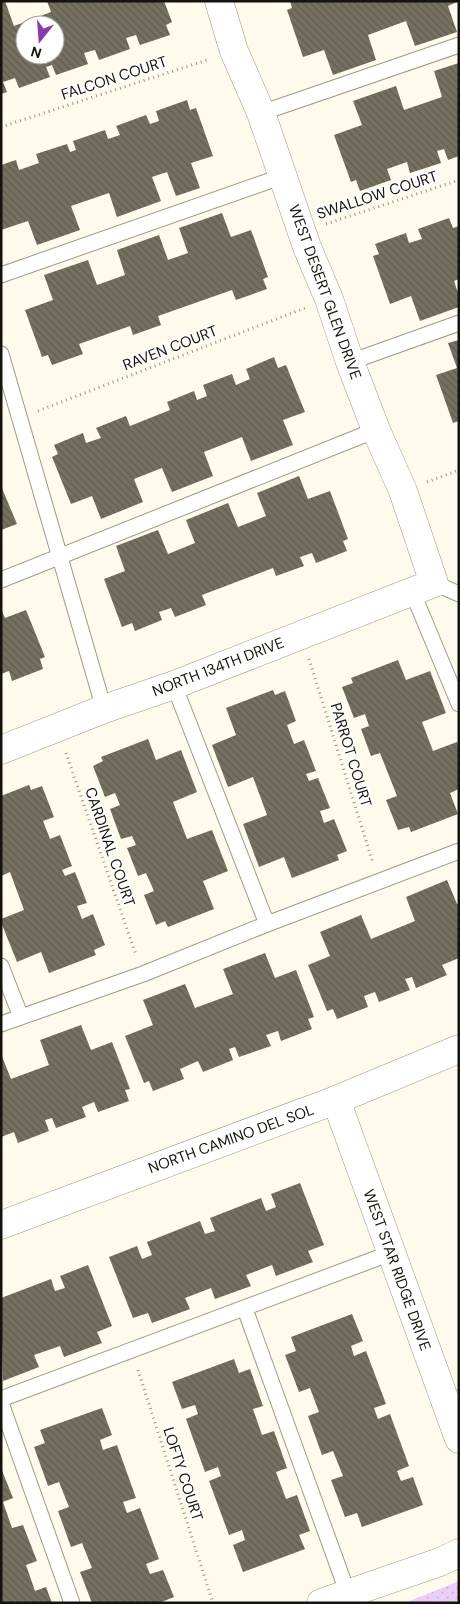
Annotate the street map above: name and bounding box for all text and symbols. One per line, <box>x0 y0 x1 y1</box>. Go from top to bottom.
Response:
north arrow <box>15 15 65 65</box>
text: N <box>29 42 44 63</box>
street label: FALCON COURT <box>59 51 169 105</box>
street label: SWALLOW COURT <box>314 166 440 224</box>
street label: WEST DESERT GLEN DRIVE <box>284 202 366 382</box>
street label: RAVEN COURT <box>120 321 220 375</box>
street label: NORTH 134TH DRIVE <box>149 633 287 701</box>
street label: PARROT COURT <box>326 700 376 810</box>
street label: CARDINAL COURT <box>80 785 140 909</box>
street label: NORTH CAMINO DEL SOL <box>145 1100 317 1178</box>
street label: WEST STAR RIDGE DRIVE <box>358 1187 436 1353</box>
street label: LOFTY COURT <box>158 1425 208 1523</box>

